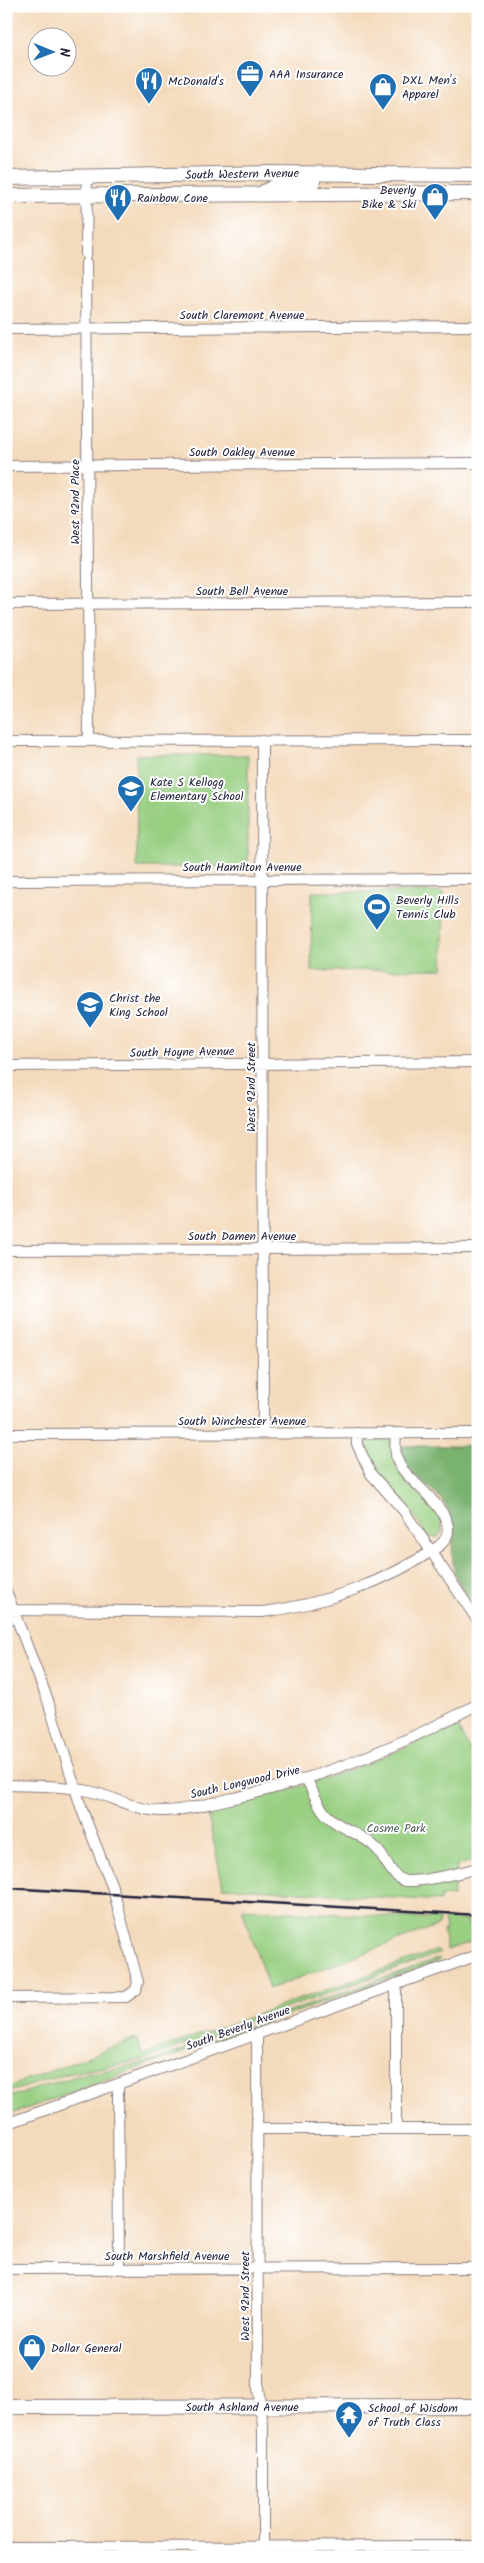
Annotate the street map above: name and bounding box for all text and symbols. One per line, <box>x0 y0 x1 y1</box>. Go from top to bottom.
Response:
north arrow <box>28 28 78 78</box>
text: N <box>53 48 75 57</box>
office icon: AAA Insurance <box>235 59 265 98</box>
place label: AAA Insurance <box>269 65 344 84</box>
restaurant icon: McDonald's <box>134 66 164 105</box>
place label: DXL Men's Apparel <box>402 71 457 104</box>
place label: McDonald's <box>168 72 224 91</box>
shop icon: DXL Men's Apparel <box>368 72 398 111</box>
street label: South Western Avenue <box>185 164 300 185</box>
place label: Beverly Bike & Ski <box>362 181 417 214</box>
shop icon: Beverly Bike & Ski <box>420 182 450 221</box>
restaurant icon: Rainbow Cone <box>103 183 133 222</box>
place label: Rainbow Cone <box>137 189 209 208</box>
street label: South Claremont Avenue <box>180 306 305 325</box>
street label: South Oakley Avenue <box>189 443 296 462</box>
street label: West 92nd Place <box>66 459 85 545</box>
street label: South Bell Avenue <box>196 582 289 601</box>
place label: Kate S Kellogg Elementary School <box>150 773 243 806</box>
school or university icon: Kate S Kellogg Elementary School <box>116 774 146 813</box>
street label: South Hamilton Avenue <box>182 858 302 877</box>
place label: Beverly Hills Tennis Club <box>396 891 459 924</box>
sports icon: Beverly Hills Tennis Club <box>362 892 392 931</box>
place label: Christ the King School <box>109 989 168 1022</box>
school or university icon: Christ the King School <box>75 990 105 1029</box>
street label: South Hoyne Avenue <box>130 1042 235 1063</box>
street label: West 92nd Street <box>242 1042 261 1132</box>
street label: South Damen Avenue <box>188 1227 297 1246</box>
street label: South Winchester Avenue <box>178 1412 307 1431</box>
street label: South Longwood Drive <box>188 1760 303 1804</box>
park label: Cosme Park <box>366 1819 426 1838</box>
street label: South Beverly Avenue <box>183 2001 293 2056</box>
street label: South Marshfield Avenue <box>105 2247 230 2266</box>
street label: West 92nd Street <box>236 2251 255 2341</box>
shop icon: Dollar General <box>17 2333 47 2372</box>
place label: Dollar General <box>51 2339 122 2358</box>
street label: South Ashland Avenue <box>185 2398 299 2417</box>
place label: School of Wisdom of Truth Class <box>368 2399 458 2432</box>
temple icon: School of Wisdom of Truth Class <box>334 2400 364 2439</box>

